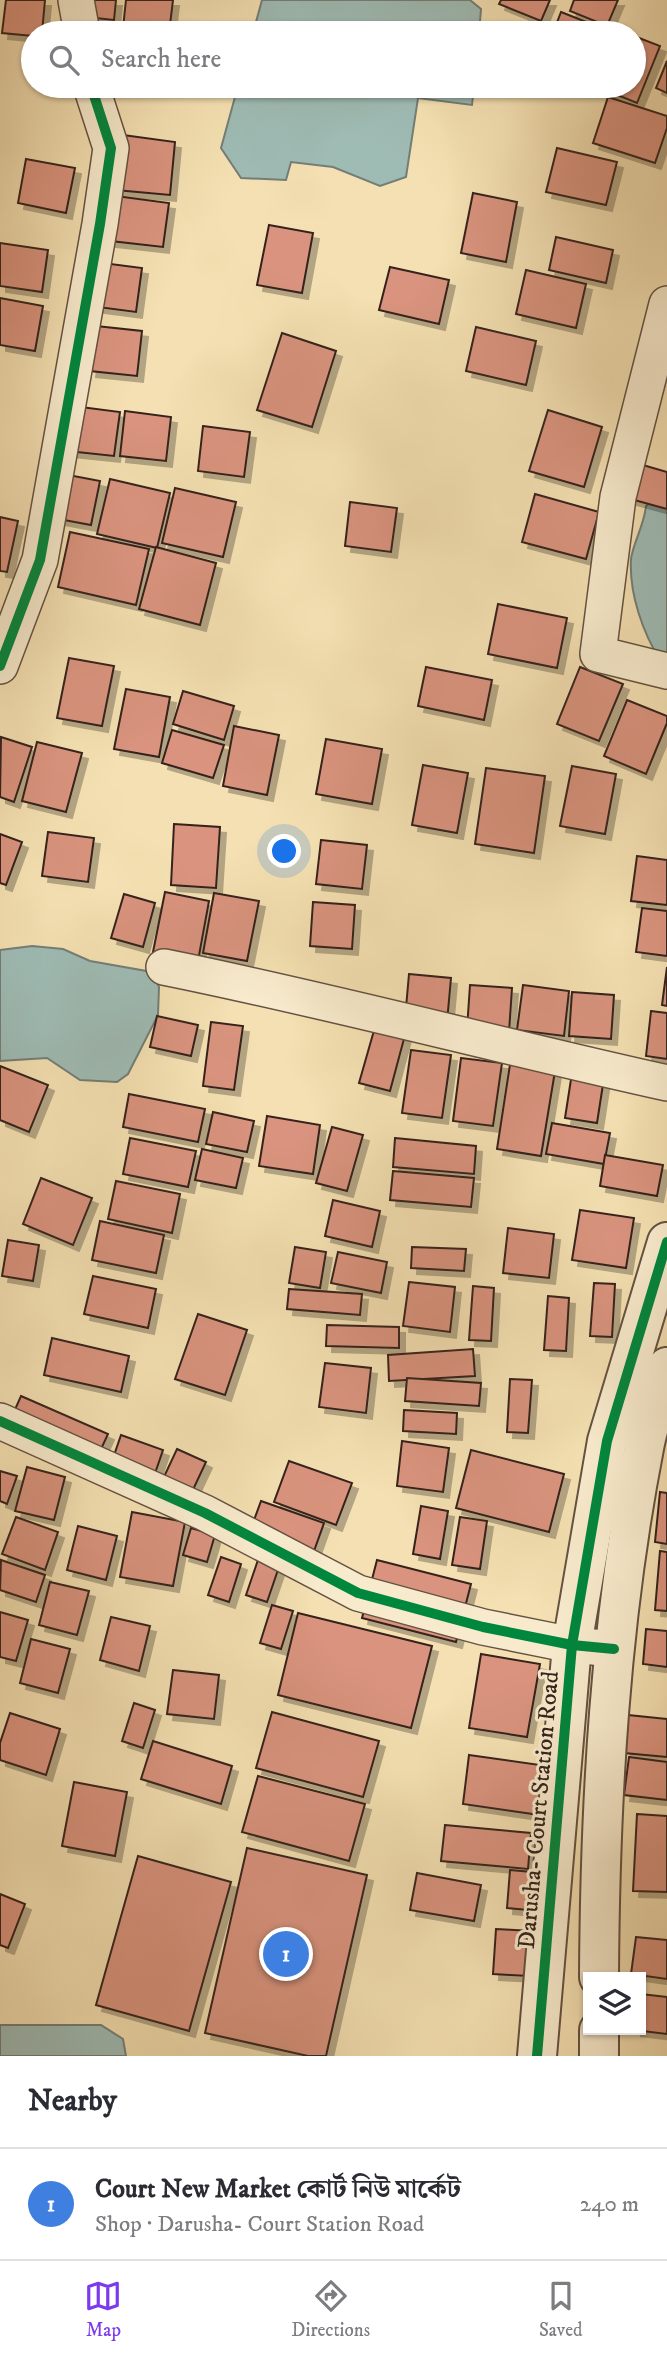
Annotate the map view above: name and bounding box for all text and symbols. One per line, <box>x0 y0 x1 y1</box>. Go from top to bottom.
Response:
search box <box>21 21 646 98</box>
icon: search <box>45 41 83 79</box>
text: Search here <box>101 43 221 76</box>
your location <box>267 834 301 868</box>
street label: Darusha- Court Station Road <box>512 1670 566 1950</box>
pin: 1 <box>263 1928 309 1980</box>
map controls <box>583 1972 646 2035</box>
button: layers <box>583 1972 646 2035</box>
text: Nearby <box>28 2083 117 2120</box>
text: Court New Market কোর্ট নিউ মার্কেট <box>95 2173 461 2206</box>
text: 1 <box>47 2190 55 2219</box>
text: 240 m <box>580 2190 639 2219</box>
text: Shop · Darusha- Court Station Road <box>95 2210 424 2239</box>
tab: Map <box>84 2277 122 2342</box>
tab: Directions <box>291 2277 370 2342</box>
tab: Saved <box>539 2277 583 2342</box>

